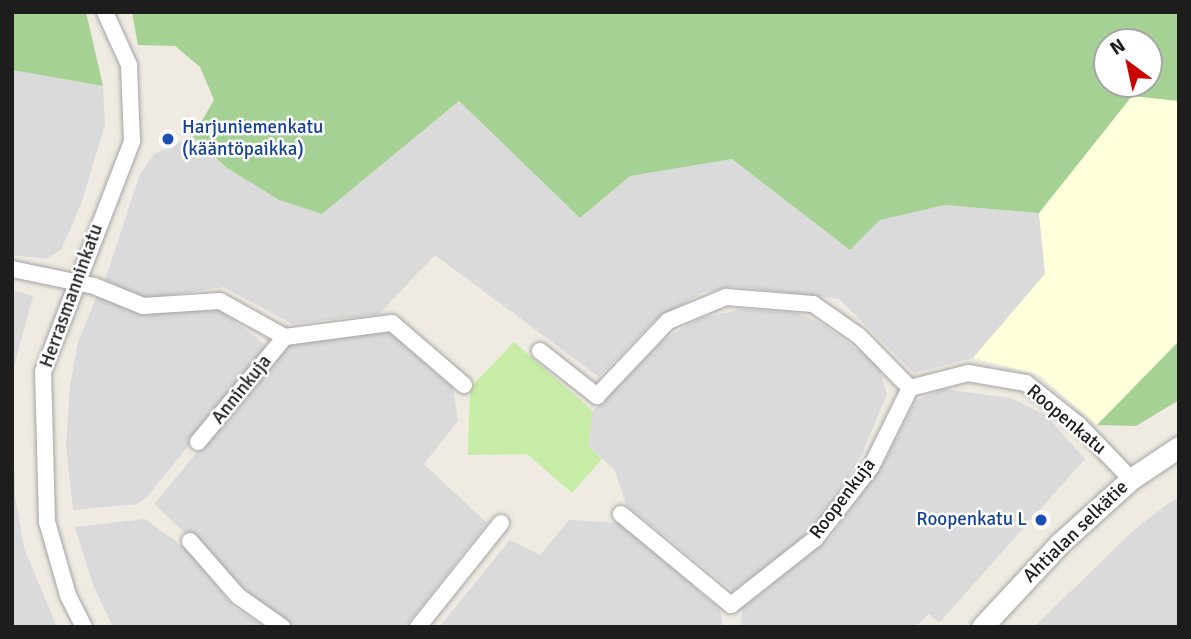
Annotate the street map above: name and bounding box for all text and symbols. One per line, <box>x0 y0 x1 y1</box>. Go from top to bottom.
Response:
north arrow <box>1093 28 1163 98</box>
text: N <box>1106 33 1130 61</box>
place label: Harjuniemenkatu (kääntöpaikka) <box>182 117 323 161</box>
marker: Harjuniemenkatu (kääntöpaikka) <box>160 131 176 147</box>
street label: Herrasmanninkatu <box>35 221 109 371</box>
street label: Anninkuja <box>207 351 277 429</box>
street label: Roopenkatu <box>1022 380 1110 460</box>
street label: Roopenkuja <box>805 454 881 544</box>
street label: Ahtialan selkätie <box>1019 476 1133 588</box>
place label: Roopenkatu L <box>916 509 1027 531</box>
marker: Roopenkatu L <box>1033 512 1049 528</box>

